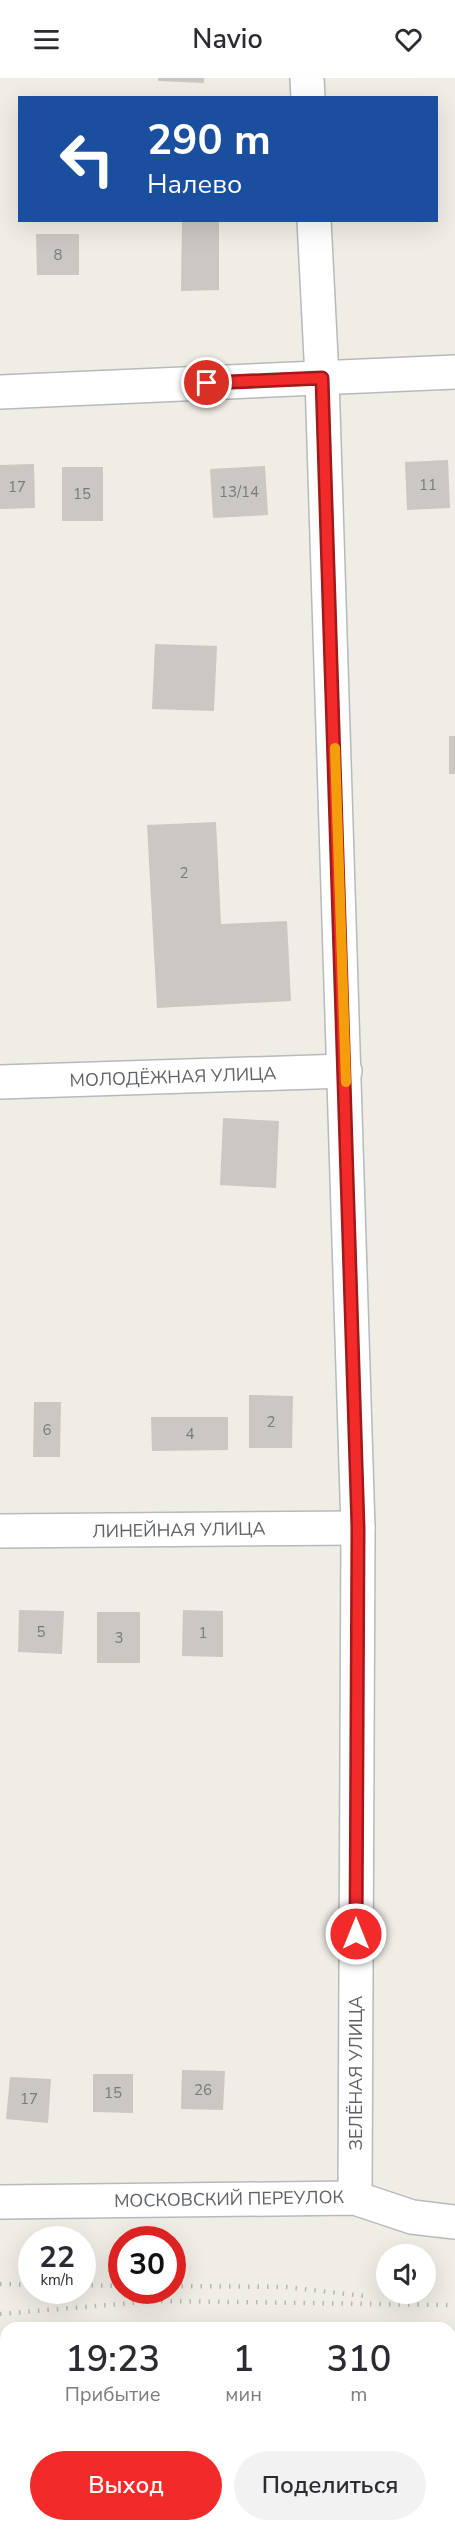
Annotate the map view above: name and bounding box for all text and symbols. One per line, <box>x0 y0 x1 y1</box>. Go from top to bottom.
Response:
text: Navio <box>192 21 263 58</box>
icon: menu <box>30 23 63 56</box>
icon: heart <box>392 23 425 56</box>
text: 290 m <box>147 112 271 169</box>
icon: left <box>48 120 126 198</box>
text: Налево <box>147 166 242 203</box>
house number: 8 <box>53 245 63 265</box>
pin <box>181 357 232 408</box>
icon: arrive <box>190 366 223 399</box>
house number: 11 <box>419 475 437 495</box>
house number: 17 <box>8 477 26 497</box>
house number: 13/14 <box>219 482 259 502</box>
house number: 15 <box>73 484 91 504</box>
house number: 2 <box>179 863 189 883</box>
street label: МОЛОДЁЖНАЯ УЛИЦА <box>69 1061 277 1093</box>
house number: 2 <box>266 1412 276 1432</box>
house number: 6 <box>42 1420 52 1440</box>
house number: 4 <box>185 1424 195 1444</box>
street label: ЛИНЕЙНАЯ УЛИЦА <box>92 1516 266 1544</box>
house number: 5 <box>36 1622 46 1642</box>
house number: 1 <box>198 1623 208 1643</box>
house number: 3 <box>114 1628 124 1648</box>
position arrow <box>324 1902 388 1966</box>
street label: ЗЕЛЁНАЯ УЛИЦА <box>344 1996 368 2150</box>
house number: 26 <box>194 2080 212 2100</box>
house number: 15 <box>104 2083 122 2103</box>
house number: 17 <box>20 2089 38 2109</box>
street label: МОСКОВСКИЙ ПЕРЕУЛОК <box>114 2185 345 2213</box>
speed limit sign: 30 <box>108 2226 186 2304</box>
text: 22 <box>39 2237 75 2278</box>
map controls <box>376 2244 436 2304</box>
button: sound <box>376 2244 436 2304</box>
text: km/h <box>40 2270 74 2290</box>
text: 19:23 <box>65 2335 160 2384</box>
text: 1 <box>233 2335 254 2384</box>
text: 310 <box>327 2335 391 2384</box>
text: Прибытие <box>65 2381 161 2408</box>
text: мин <box>225 2381 262 2408</box>
text: m <box>350 2381 367 2408</box>
button: Выход <box>30 2451 222 2520</box>
button: Поделиться <box>234 2451 426 2520</box>

